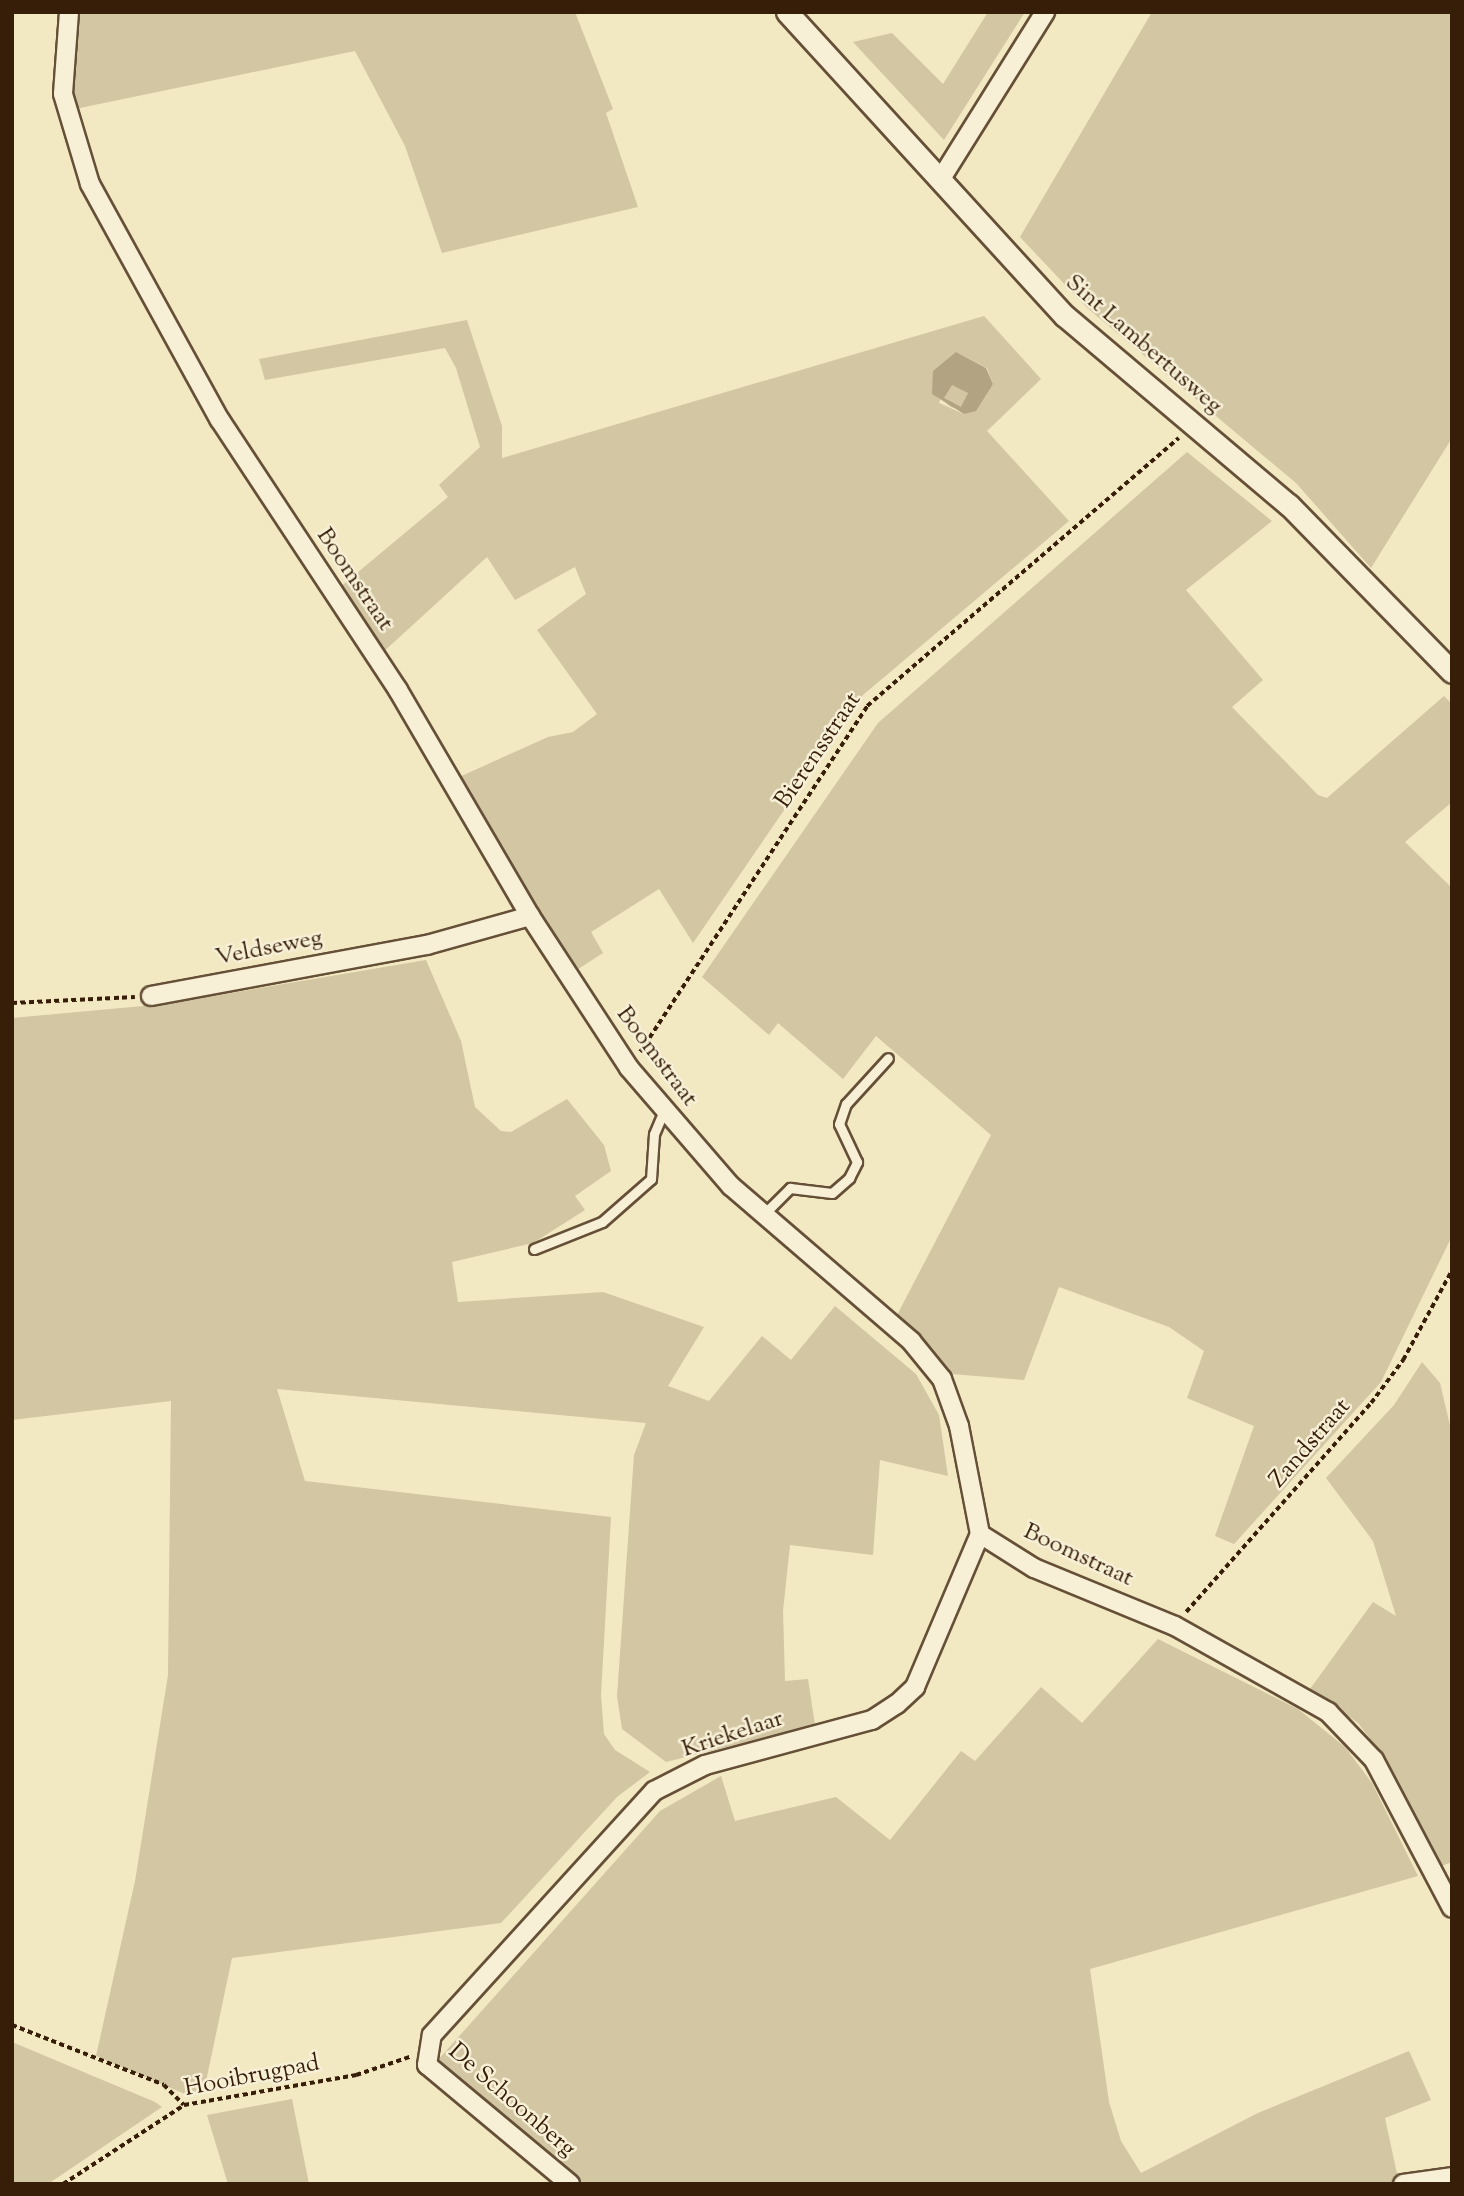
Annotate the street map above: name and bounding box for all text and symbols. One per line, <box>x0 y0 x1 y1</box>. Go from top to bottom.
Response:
street label: Sint Lambertusweg <box>1059 269 1227 421</box>
street label: Boomstraat <box>309 523 399 637</box>
street label: Bierensstraat <box>770 688 868 814</box>
street label: Veldseweg <box>213 925 325 973</box>
street label: Boomstraat <box>609 1001 703 1113</box>
street label: Zandstraat <box>1264 1393 1358 1495</box>
street label: Boomstraat <box>1018 1518 1138 1594</box>
street label: Kriekelaar <box>679 1705 787 1765</box>
street label: De Schoonberg <box>441 2038 581 2164</box>
street label: Hooibrugpad <box>182 2050 322 2104</box>

